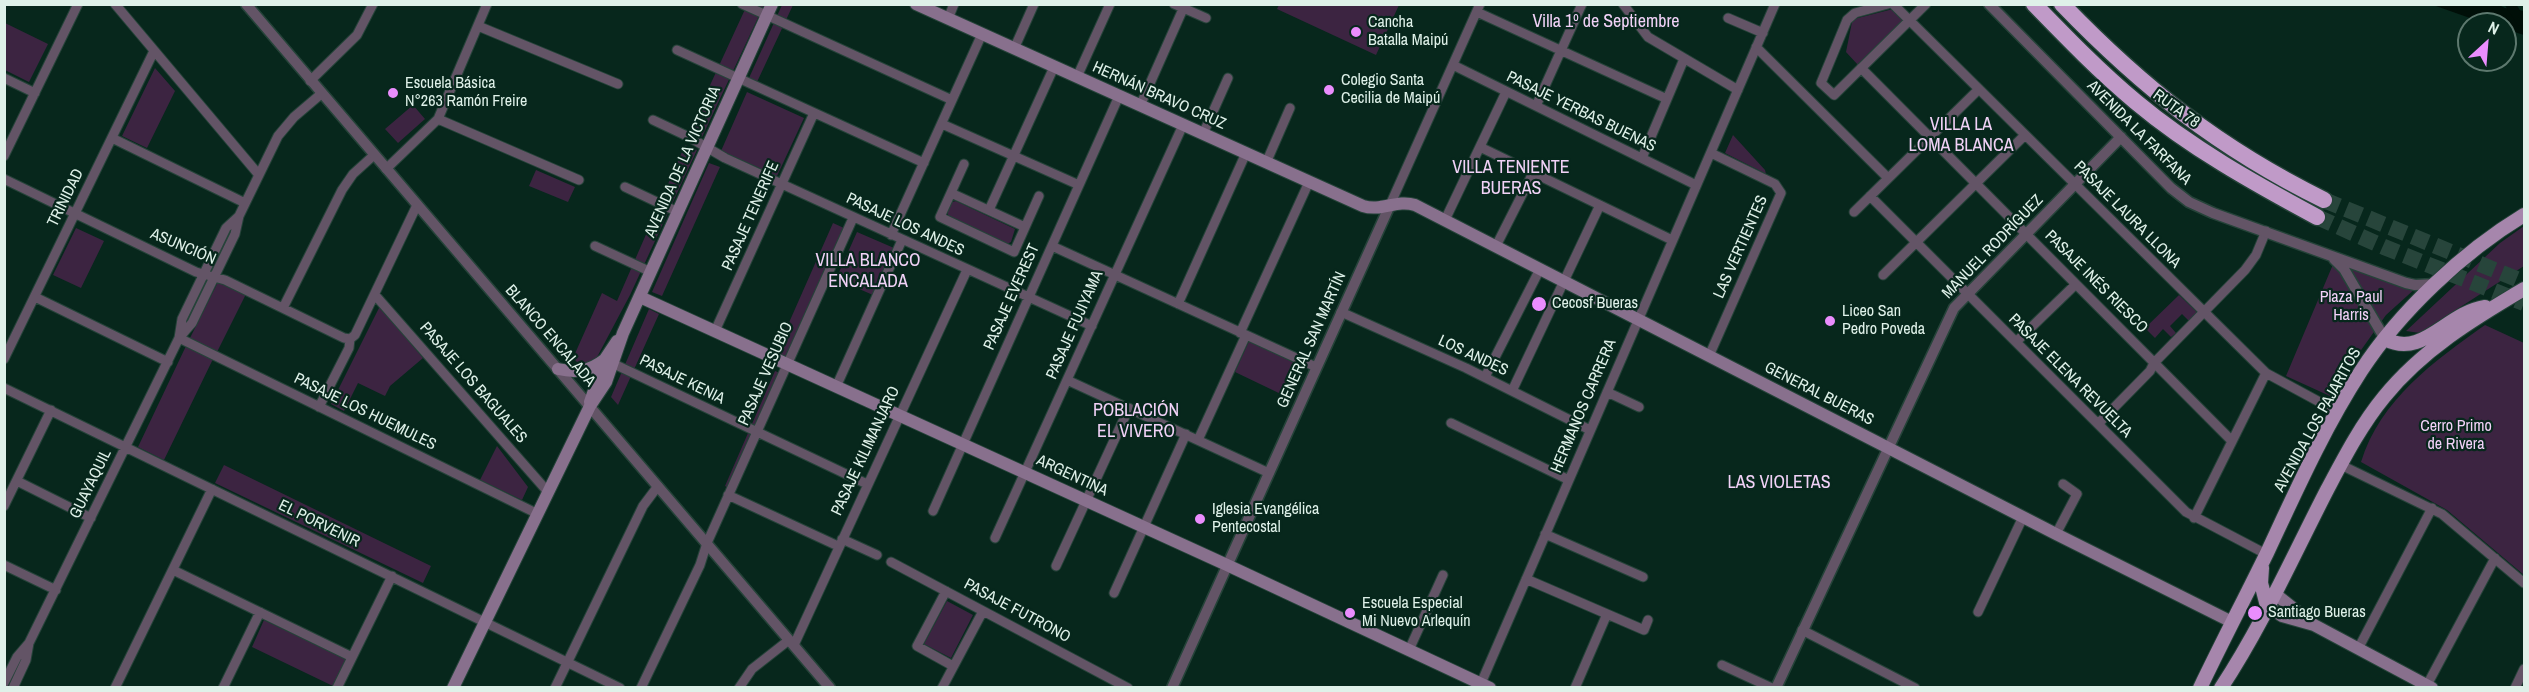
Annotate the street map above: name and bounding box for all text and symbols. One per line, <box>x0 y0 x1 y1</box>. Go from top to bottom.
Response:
district label: Villa 1º de Septiembre <box>1532 11 1680 33</box>
north arrow <box>2457 12 2517 72</box>
place label: Cancha Batalla Maipú <box>1368 13 1448 51</box>
text: N <box>2485 16 2503 40</box>
marker: Cancha Batalla Maipú <box>1349 25 1363 39</box>
street label: HERNÁN BRAVO CRUZ <box>1089 58 1229 134</box>
street label: PASAJE YERBAS BUENAS <box>1503 67 1659 157</box>
place label: Colegio Santa Cecilia de Maipú <box>1341 71 1440 109</box>
place label: Escuela Básica N°263 Ramón Freire <box>405 74 527 112</box>
street label: AVENIDA LA FARFANA <box>2083 77 2195 189</box>
street label: AVENIDA DE LA VICTORIA <box>641 83 725 241</box>
marker: Colegio Santa Cecilia de Maipú <box>1322 83 1336 97</box>
marker: Escuela Básica N°263 Ramón Freire <box>386 86 400 100</box>
street label: RUTA 78 <box>2149 86 2203 132</box>
district label: VILLA LA LOMA BLANCA <box>1900 114 2022 156</box>
district label: VILLA TENIENTE BUERAS <box>1442 157 1580 200</box>
street label: PASAJE TENERIFE <box>718 158 784 274</box>
street label: PASAJE LAURA LLONA <box>2070 158 2184 272</box>
street label: TRINIDAD <box>44 166 88 230</box>
street label: PASAJE LOS ANDES <box>843 189 967 261</box>
street label: MANUEL RODRÍGUEZ <box>1938 191 2048 303</box>
street label: LAS VERTIENTES <box>1710 193 1772 301</box>
street label: ASUNCIÓN <box>147 225 219 269</box>
street label: PASAJE INÉS RIESCO <box>2041 227 2151 337</box>
street label: PASAJE EVEREST <box>980 241 1044 353</box>
district label: VILLA BLANCO ENCALADA <box>806 250 930 292</box>
street label: PASAJE FUJIYAMA <box>1042 268 1108 382</box>
street label: GENERAL SAN MARTÍN <box>1273 269 1351 411</box>
street label: BLANCO ENCALADA <box>501 281 599 391</box>
park label: Plaza Paul Harris <box>2320 288 2382 326</box>
place label: Cecosf Bueras <box>1552 294 1638 314</box>
marker: Cecosf Bueras <box>1530 295 1548 313</box>
place label: Liceo San Pedro Poveda <box>1842 302 1925 340</box>
street label: PASAJE ELENA REVUELTA <box>2004 310 2136 442</box>
marker: Liceo San Pedro Poveda <box>1823 314 1837 328</box>
street label: PASAJE LOS BAGUALES <box>415 319 531 447</box>
street label: PASAJE VESUBIO <box>735 319 797 429</box>
street label: LOS ANDES <box>1435 331 1511 381</box>
street label: HERMANOS CARRERA <box>1547 336 1621 476</box>
street label: AVENIDA LOS PAJARITOS <box>2270 345 2366 495</box>
street label: PASAJE KENIA <box>636 351 728 409</box>
street label: GENERAL BUERAS <box>1761 358 1877 430</box>
street label: PASAJE LOS HUEMULES <box>291 369 439 455</box>
street label: PASAJE KILIMANJARO <box>828 383 904 519</box>
district label: POBLACIÓN EL VIVERO <box>1086 400 1186 442</box>
park label: Cerro Primo de Rivera <box>2420 417 2492 455</box>
street label: GUAYAQUIL <box>66 446 116 522</box>
street label: ARGENTINA <box>1033 451 1111 501</box>
district label: LAS VIOLETAS <box>1718 472 1840 494</box>
street label: EL PORVENIR <box>275 496 363 552</box>
place label: Iglesia Evangélica Pentecostal <box>1212 500 1319 538</box>
marker: Iglesia Evangélica Pentecostal <box>1193 512 1207 526</box>
street label: PASAJE FUTRONO <box>960 575 1074 647</box>
place label: Escuela Especial Mi Nuevo Arlequín <box>1362 594 1471 632</box>
place label: Santiago Bueras <box>2268 603 2366 623</box>
marker: Santiago Bueras <box>2246 604 2264 622</box>
marker: Escuela Especial Mi Nuevo Arlequín <box>1343 606 1357 620</box>

